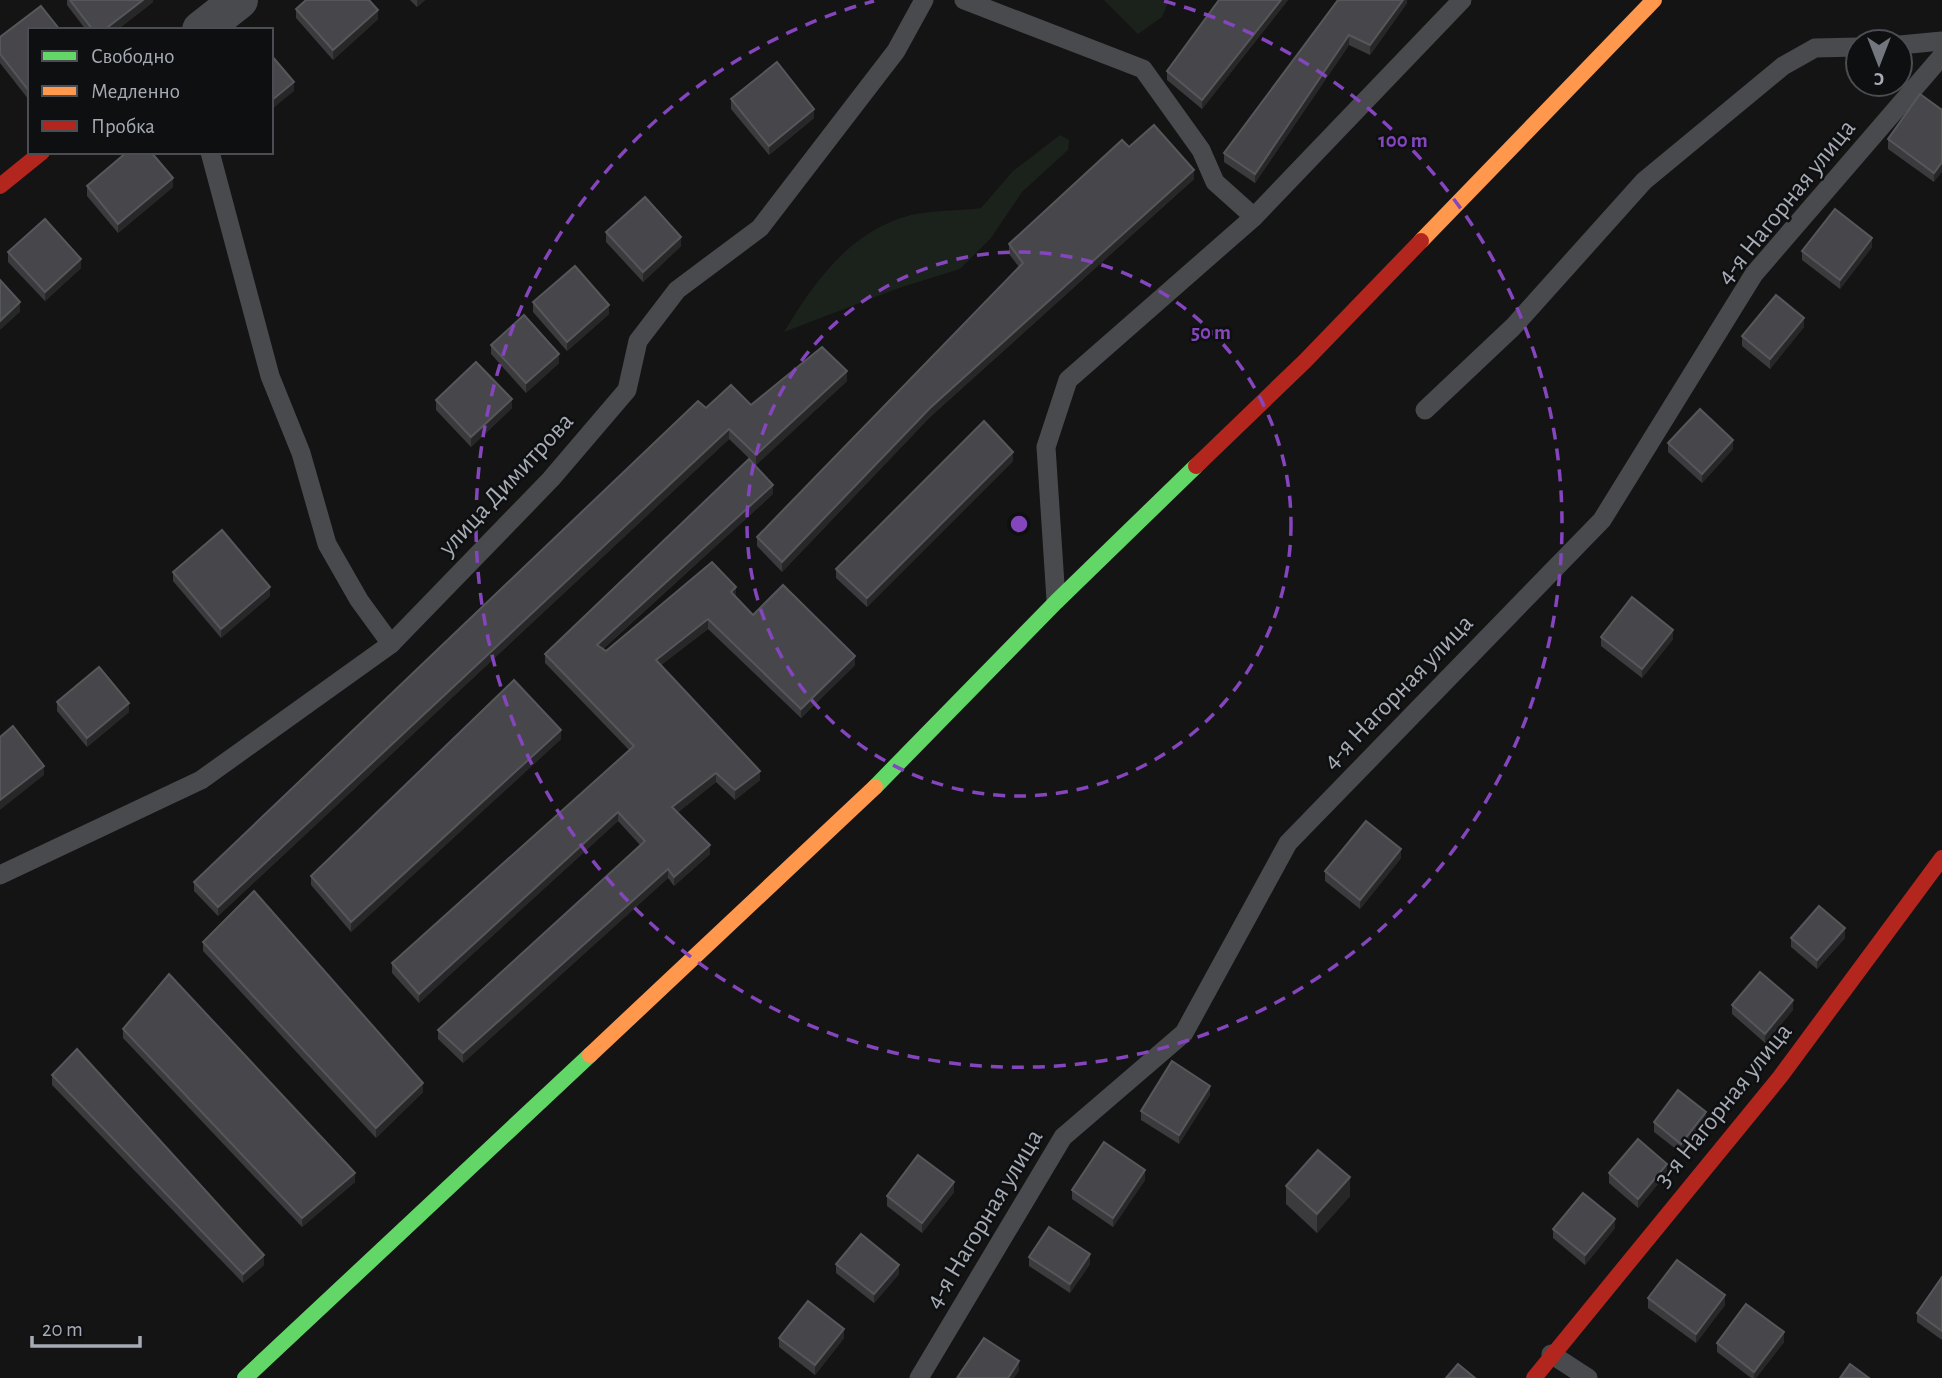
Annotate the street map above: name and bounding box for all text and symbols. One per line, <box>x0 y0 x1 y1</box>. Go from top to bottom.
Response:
legend <box>28 28 273 154</box>
north arrow <box>1844 28 1914 98</box>
text: Свободно <box>91 46 175 67</box>
text: С <box>1874 69 1884 88</box>
text: Медленно <box>91 81 180 102</box>
street label: 4-я Нагорная улица <box>1712 114 1860 289</box>
text: Пробка <box>91 116 155 137</box>
text: 100 m <box>1378 130 1428 151</box>
text: 50 m <box>1191 322 1231 343</box>
street label: улица Димитрова <box>433 408 578 561</box>
centre of rings <box>1007 512 1031 536</box>
street label: 4-я Нагорная улица <box>1318 610 1478 774</box>
street label: 3-я Нагорная улица <box>1649 1018 1797 1192</box>
street label: 4-я Нагорная улица <box>920 1125 1048 1313</box>
scale bar <box>32 1304 140 1348</box>
text: 20 m <box>42 1319 83 1340</box>

